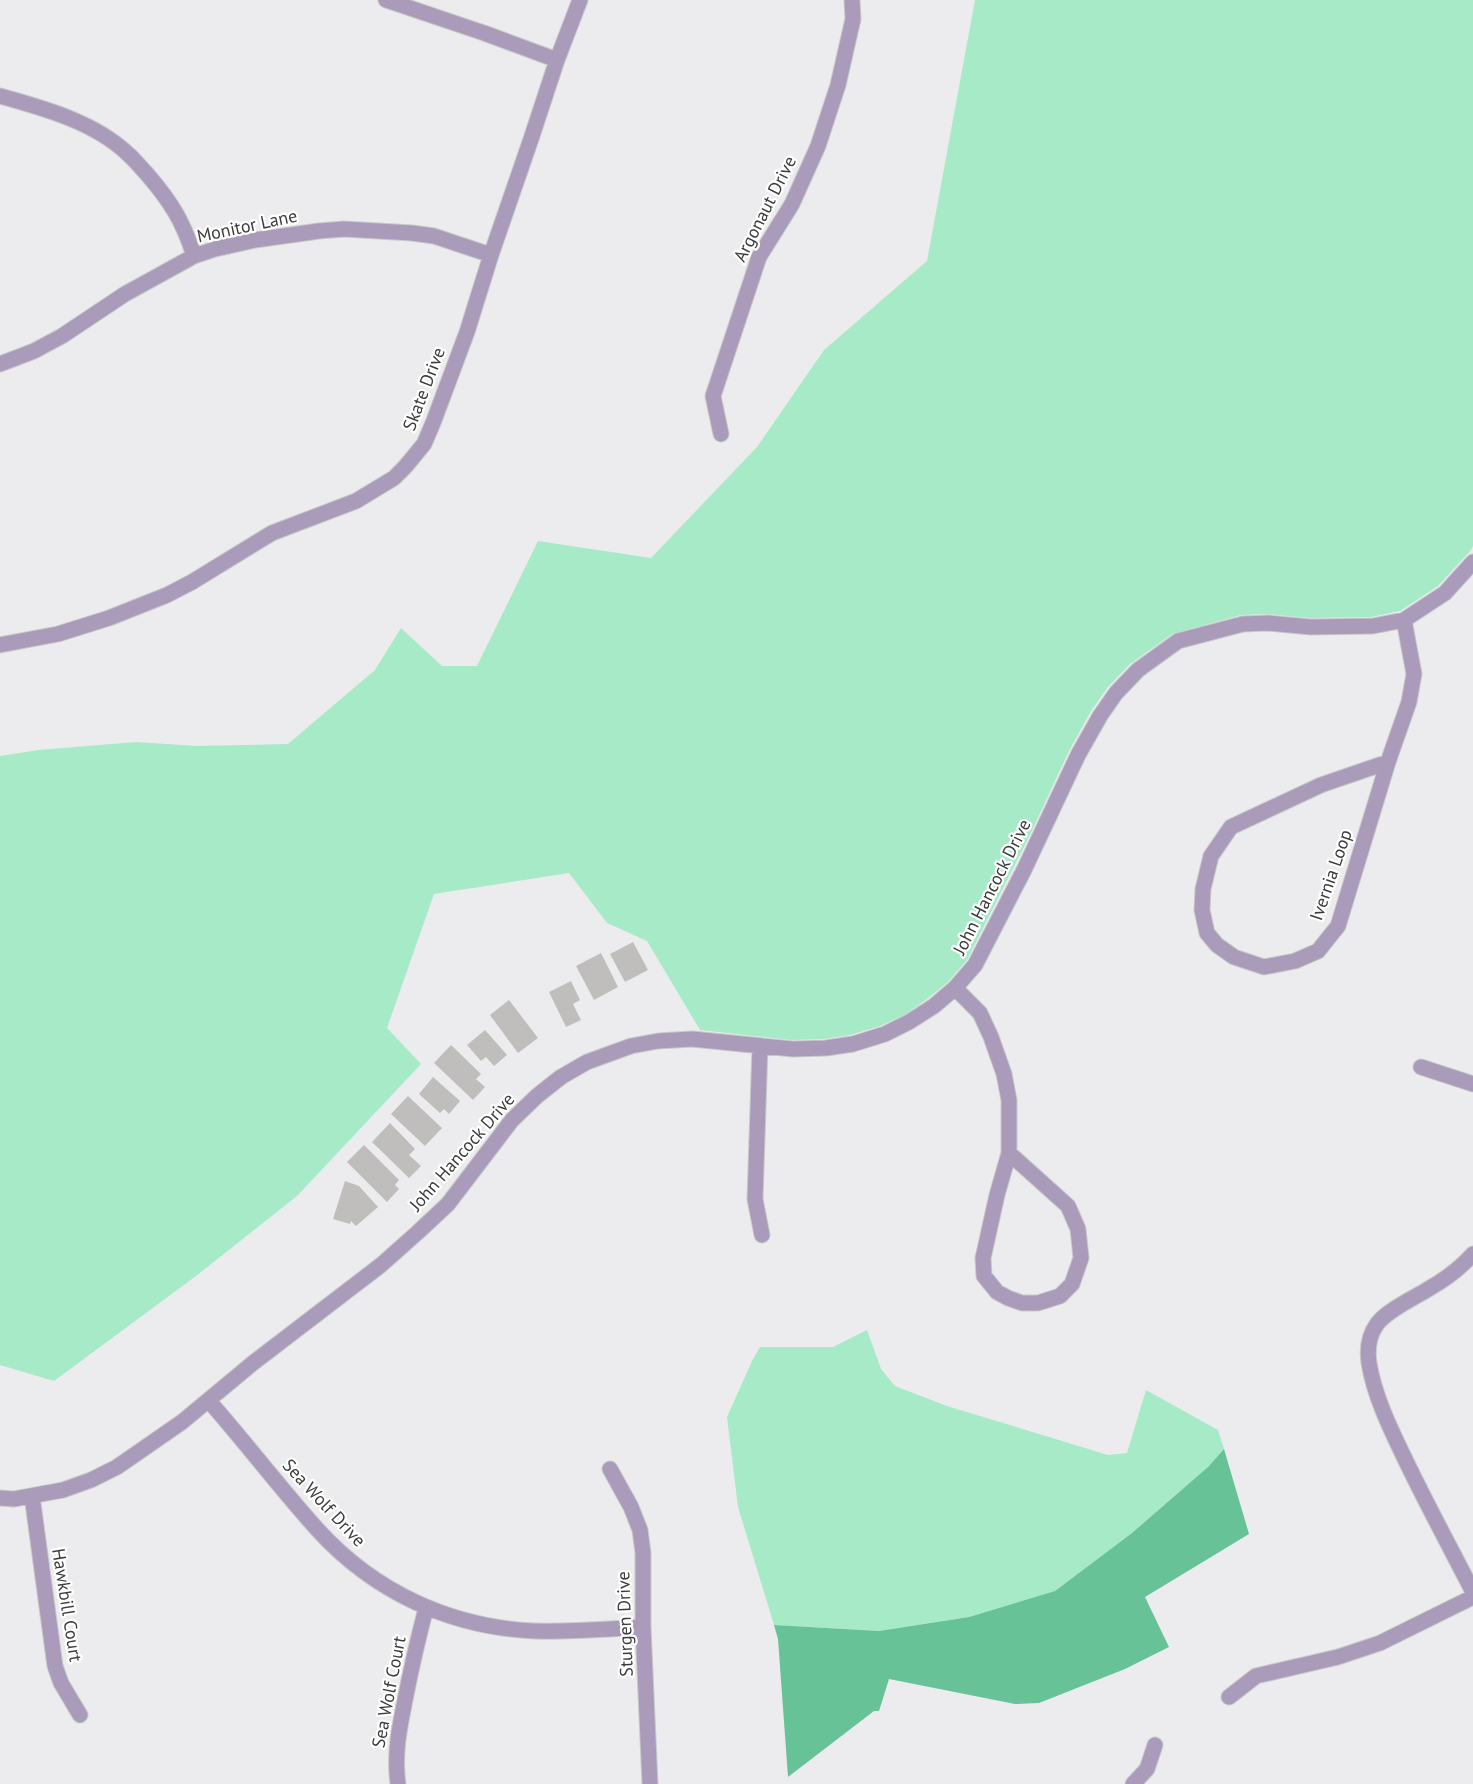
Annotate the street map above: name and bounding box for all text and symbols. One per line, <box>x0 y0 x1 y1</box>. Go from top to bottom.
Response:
street label: Argonaut Drive <box>728 152 801 266</box>
street label: Monitor Lane <box>195 204 299 247</box>
street label: Skate Drive <box>397 344 450 434</box>
street label: John Hancock Drive <box>947 815 1036 959</box>
street label: Ivernia Loop <box>1304 826 1357 923</box>
street label: John Hancock Drive <box>403 1088 519 1216</box>
street label: Sea Wolf Drive <box>278 1454 371 1551</box>
street label: Hawkbill Court <box>47 1547 88 1663</box>
street label: Sturgen Drive <box>611 1571 638 1677</box>
street label: Sea Wolf Court <box>366 1634 411 1750</box>

